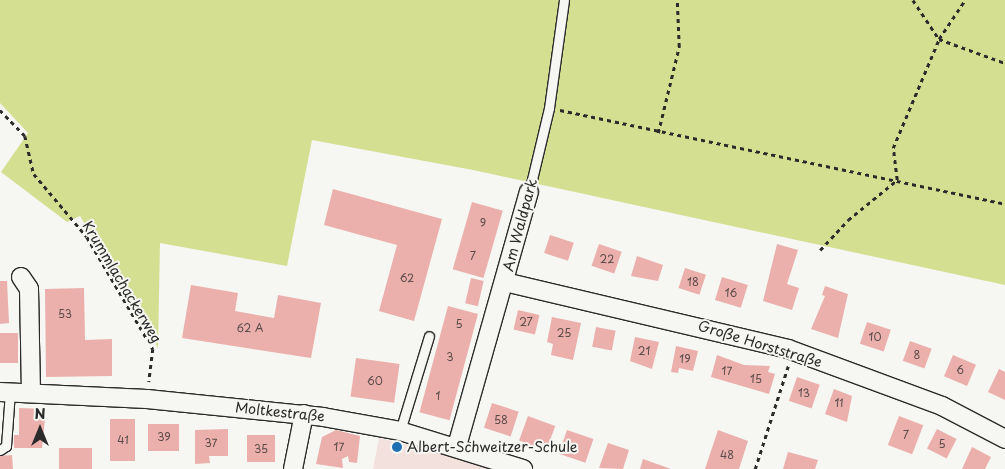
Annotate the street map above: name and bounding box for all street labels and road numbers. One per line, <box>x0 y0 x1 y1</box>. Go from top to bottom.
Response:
street label: Am Waldpark <box>500 177 540 273</box>
street label: Krummlachackerweg <box>79 218 165 346</box>
street label: Große Horststraße <box>696 317 824 371</box>
street label: Moltkestraße <box>234 399 326 425</box>

